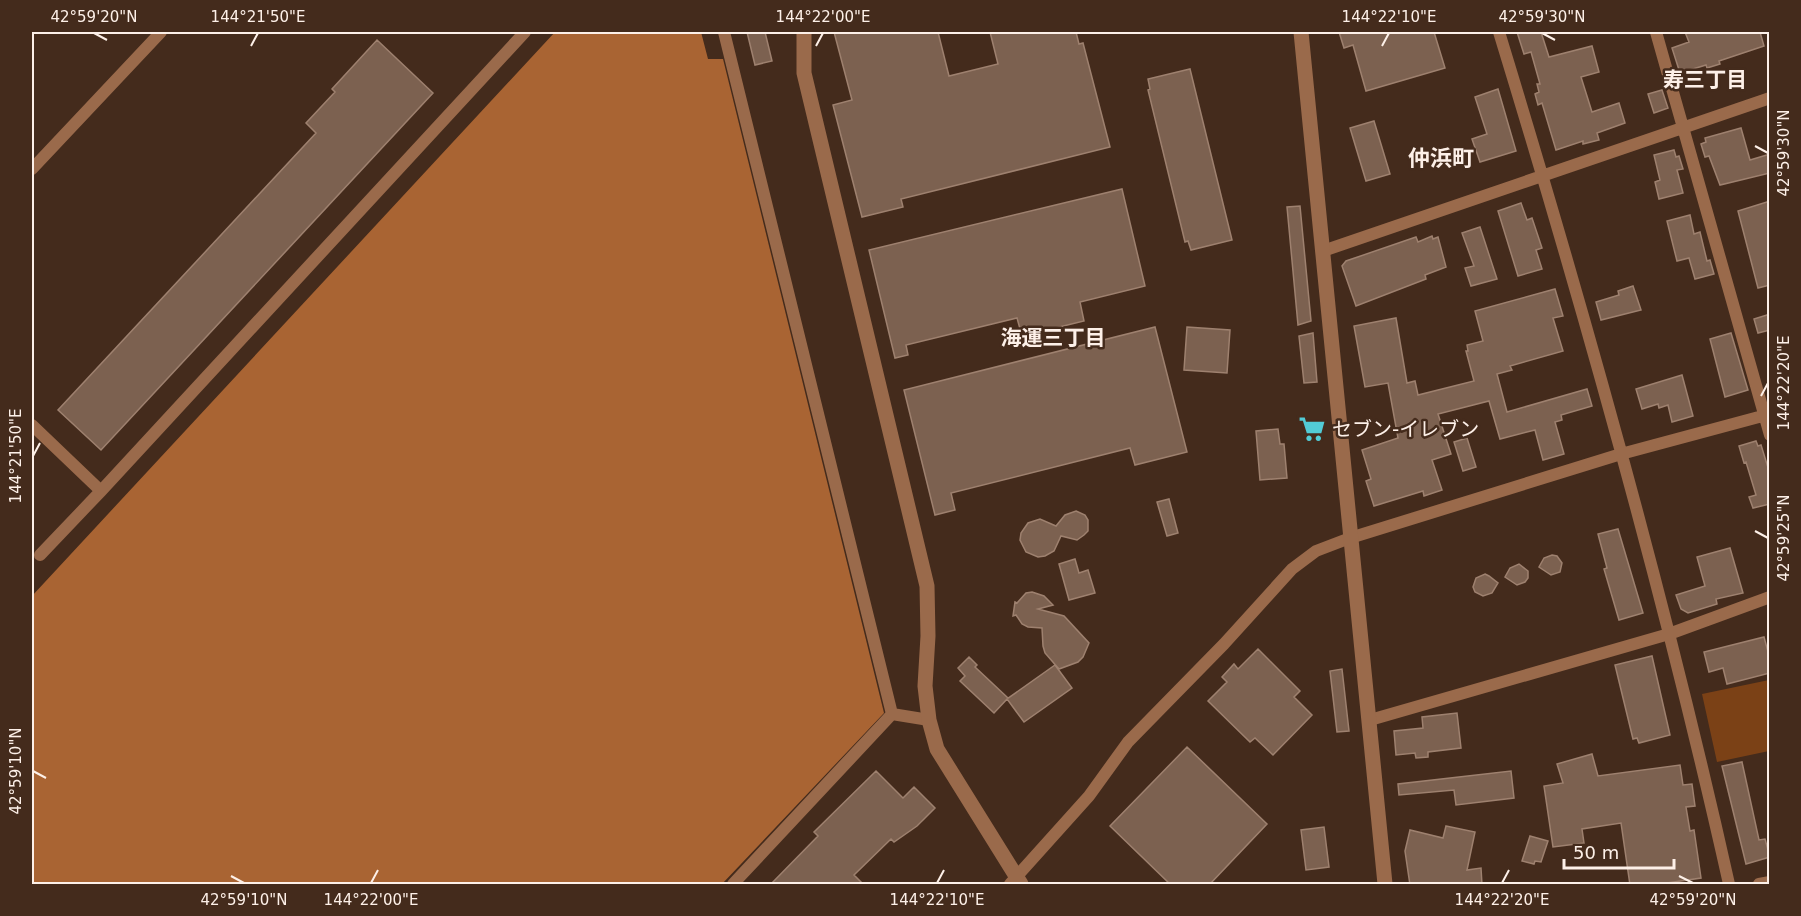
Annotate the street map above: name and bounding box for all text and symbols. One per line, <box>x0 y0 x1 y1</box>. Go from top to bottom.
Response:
text: 42°59'20"N <box>50 8 138 26</box>
text: 144°21'50"E <box>211 8 305 26</box>
text: 144°22'00"E <box>776 8 870 26</box>
text: 144°22'10"E <box>1342 8 1436 26</box>
text: 42°59'30"N <box>1498 8 1586 26</box>
district label: 寿三丁目 <box>1663 68 1747 92</box>
text: 42°59'30"N <box>1775 109 1793 197</box>
district label: 仲浜町 <box>1408 146 1474 171</box>
district label: 海運三丁目 <box>1001 326 1106 350</box>
text: 144°22'20"E <box>1775 336 1793 430</box>
text: 144°21'50"E <box>7 409 25 503</box>
supermarket icon: セブン-イレブン <box>1297 414 1327 444</box>
place label: セブン-イレブン <box>1332 417 1479 441</box>
text: 42°59'25"N <box>1775 494 1793 582</box>
text: 42°59'10"N <box>7 727 25 815</box>
scale bar <box>1564 832 1674 870</box>
text: 50 m <box>1573 842 1619 863</box>
text: 42°59'10"N <box>200 891 288 909</box>
text: 144°22'00"E <box>324 891 418 909</box>
text: 144°22'10"E <box>890 891 984 909</box>
text: 144°22'20"E <box>1455 891 1549 909</box>
text: 42°59'20"N <box>1649 891 1737 909</box>

